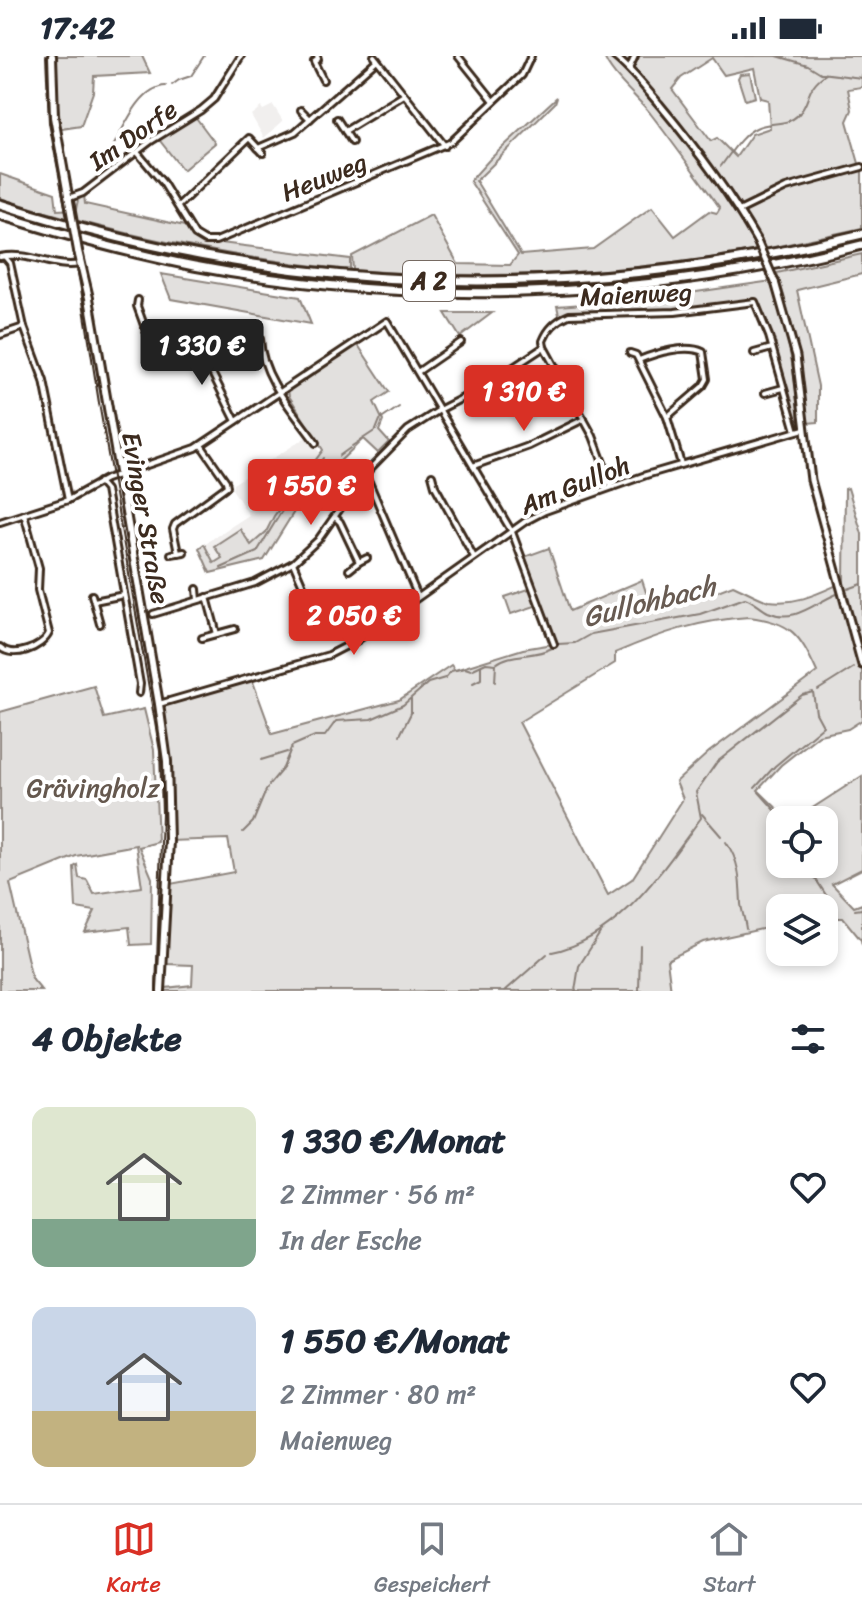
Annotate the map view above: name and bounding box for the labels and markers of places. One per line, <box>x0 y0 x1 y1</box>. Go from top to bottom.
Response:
pin: 1 330 € <box>128 319 276 387</box>
pin: 1 310 € <box>450 365 598 433</box>
pin: 1 550 € <box>237 459 385 527</box>
pin: 2 050 € <box>280 589 428 657</box>

